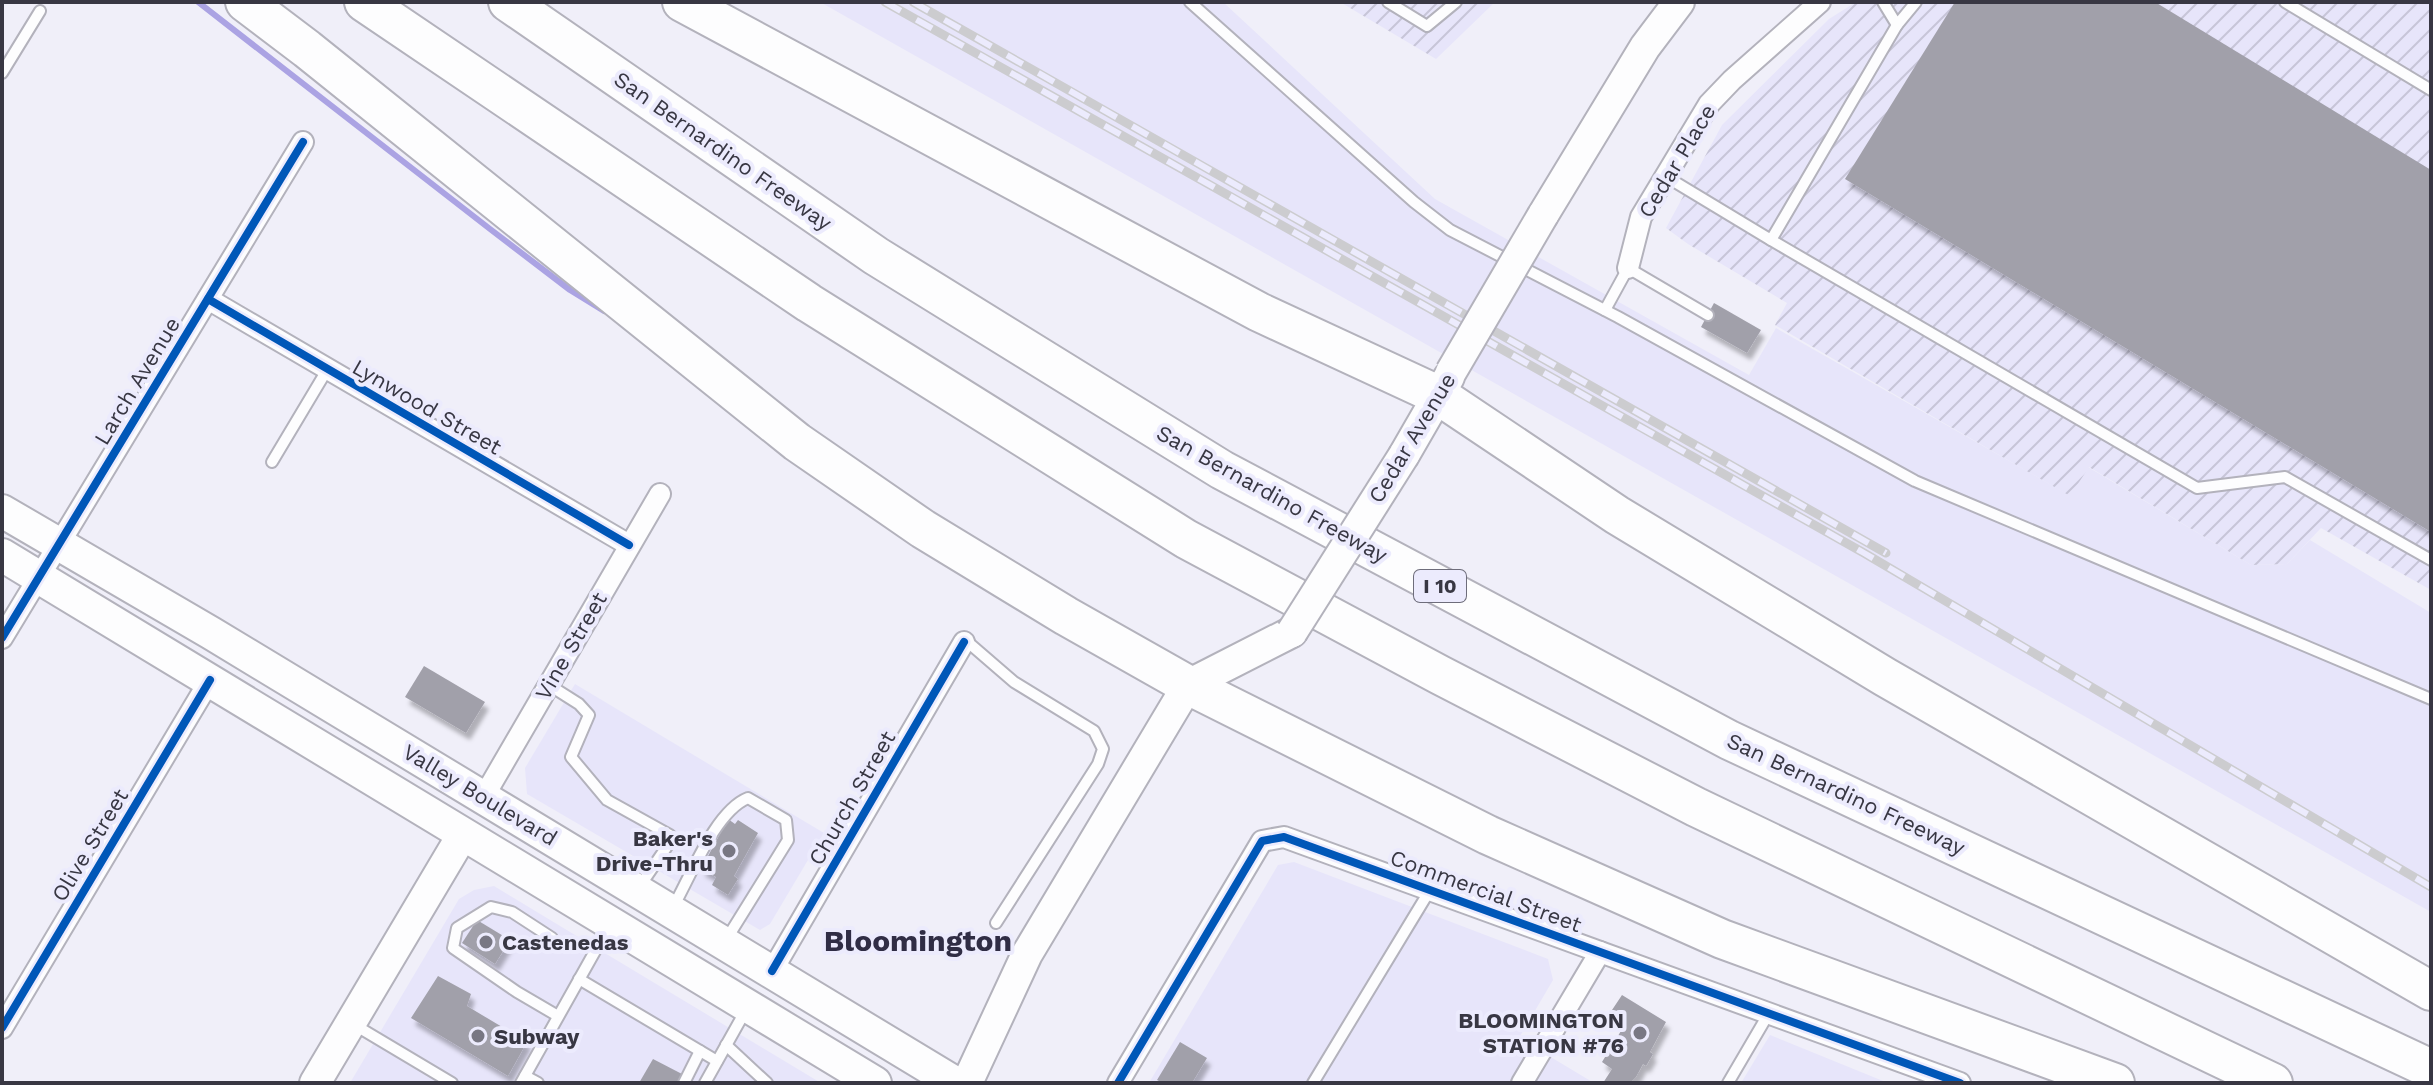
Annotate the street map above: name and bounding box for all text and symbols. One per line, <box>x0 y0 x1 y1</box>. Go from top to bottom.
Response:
street label: San Bernardino Freeway <box>609 66 837 236</box>
street label: Cedar Place <box>1633 100 1721 222</box>
street label: Larch Avenue <box>89 313 185 449</box>
street label: Lynwood Street <box>348 354 506 460</box>
street label: Cedar Avenue <box>1363 369 1461 507</box>
street label: San Bernardino Freeway <box>1152 420 1392 568</box>
road number: I 10 <box>1414 570 1466 602</box>
street label: Vine Street <box>530 588 612 704</box>
street label: Church Street <box>804 727 900 869</box>
street label: San Bernardino Freeway <box>1723 728 1970 860</box>
street label: Valley Boulevard <box>398 739 562 851</box>
street label: Olive Street <box>47 784 133 906</box>
place label: Baker's Drive-Thru <box>596 826 713 876</box>
marker: Baker's Drive-Thru <box>720 842 738 860</box>
street label: Commercial Street <box>1387 845 1585 937</box>
district label: Bloomington <box>824 923 1012 958</box>
place label: Castenedas <box>502 930 629 955</box>
marker: Castenedas <box>477 933 495 951</box>
place label: BLOOMINGTON STATION #76 <box>1458 1008 1624 1058</box>
place label: Subway <box>494 1024 580 1049</box>
marker: BLOOMINGTON STATION #76 <box>1631 1024 1649 1042</box>
marker: Subway <box>469 1027 487 1045</box>

